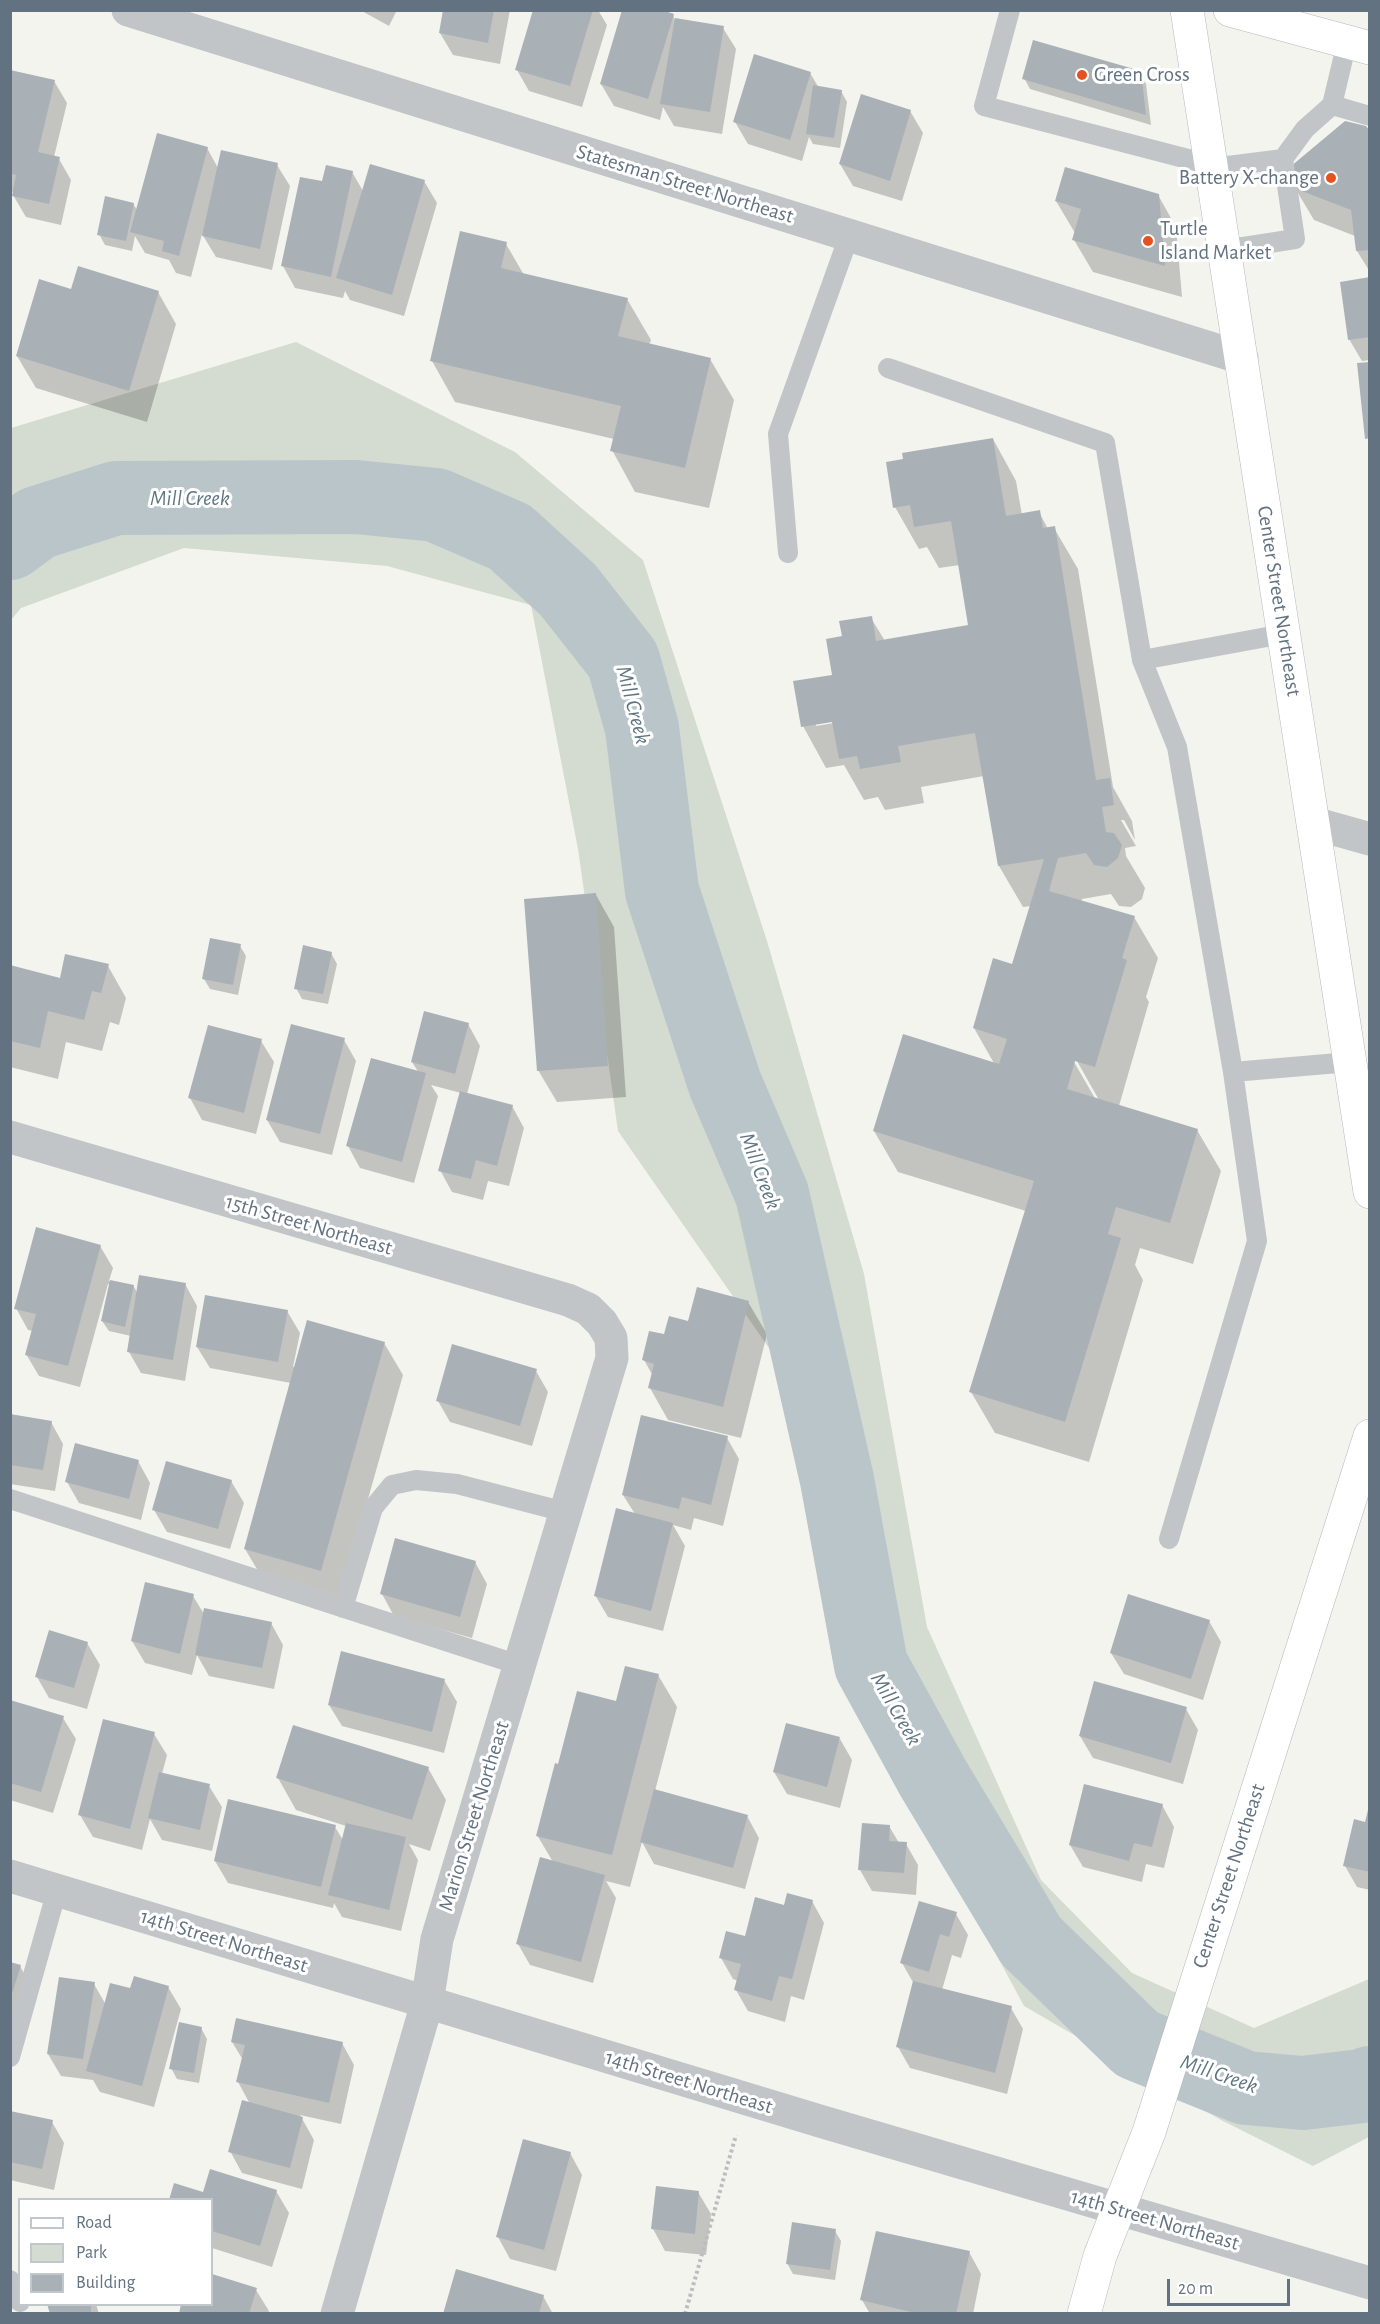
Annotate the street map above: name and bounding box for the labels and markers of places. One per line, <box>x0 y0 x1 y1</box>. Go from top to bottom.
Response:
place label: Green Cross <box>1094 62 1190 88</box>
marker: Green Cross <box>1075 68 1089 82</box>
place label: Battery X-change <box>1179 165 1319 191</box>
marker: Battery X-change <box>1324 171 1338 185</box>
place label: Turtle Island Market <box>1160 216 1271 266</box>
marker: Turtle Island Market <box>1141 234 1155 248</box>

